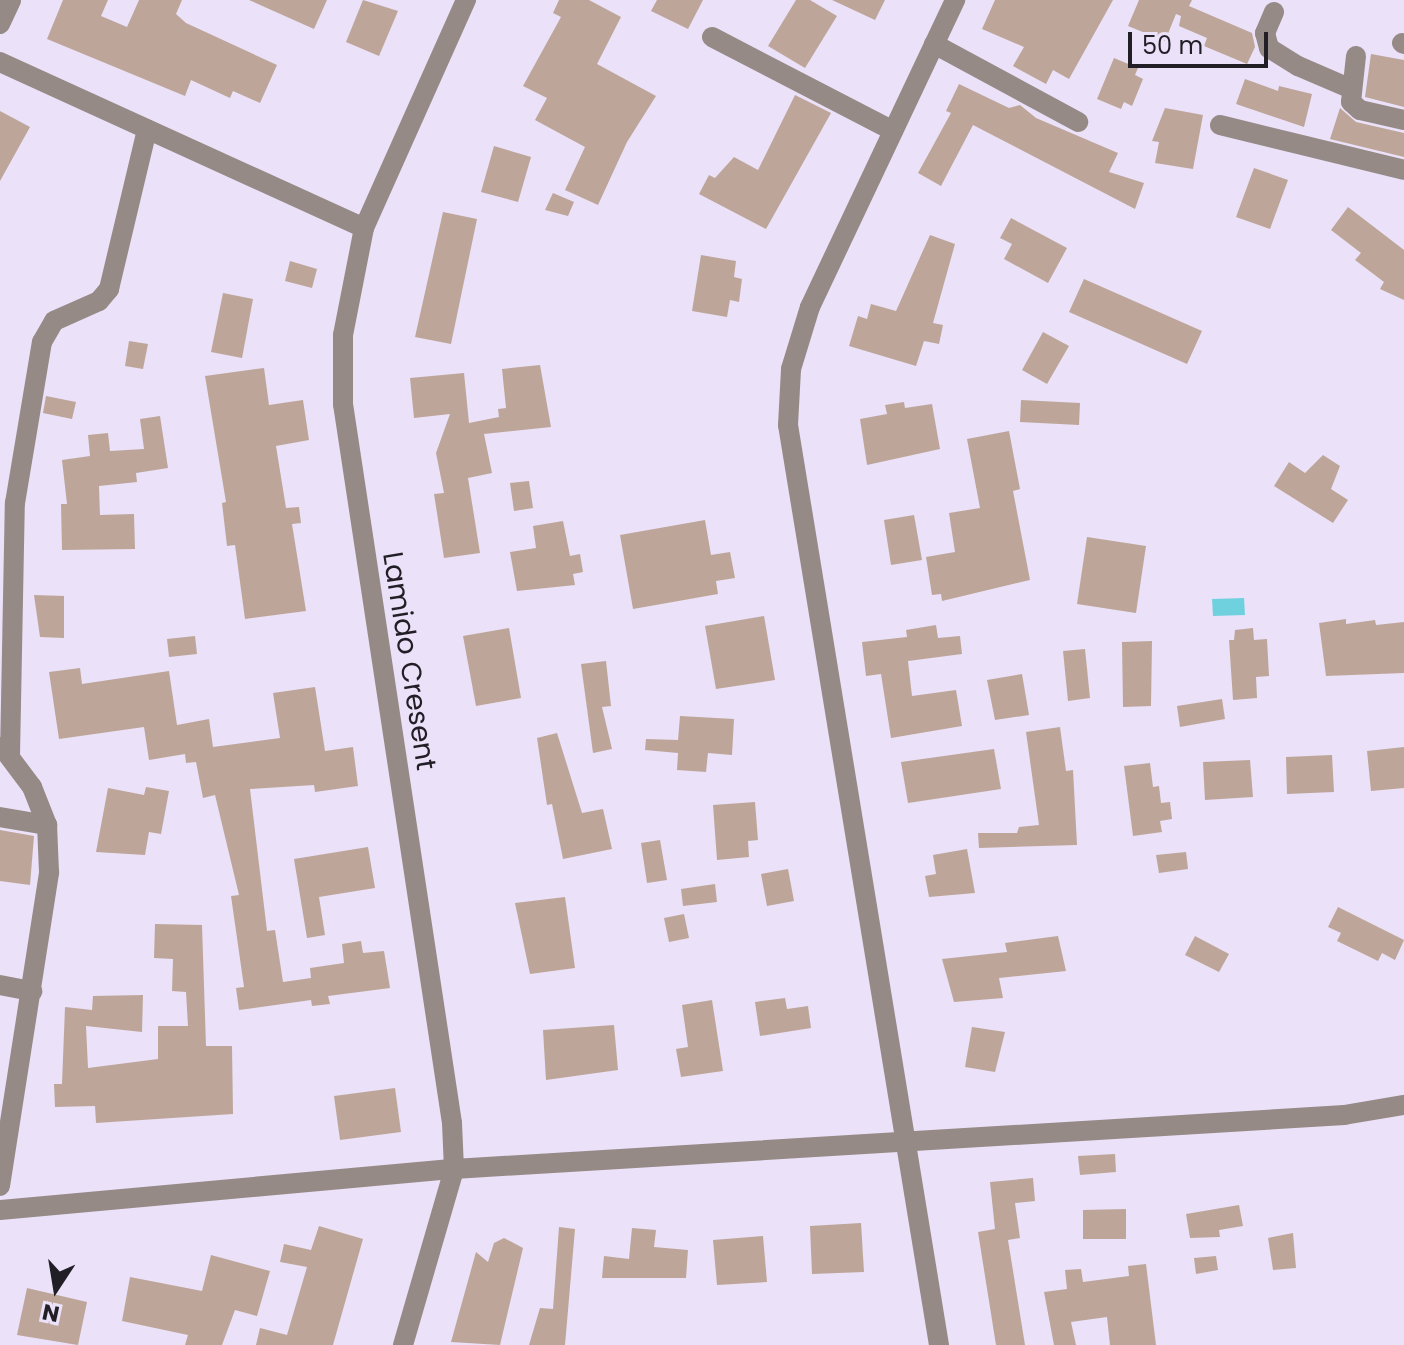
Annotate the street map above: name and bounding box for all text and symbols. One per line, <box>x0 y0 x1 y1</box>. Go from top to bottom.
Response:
scale bar <box>1132 16 1272 66</box>
text: 50 m <box>1142 29 1203 62</box>
street label: Lamido Cresent <box>375 549 443 773</box>
north arrow <box>16 1249 96 1329</box>
text: N <box>40 1296 62 1330</box>

